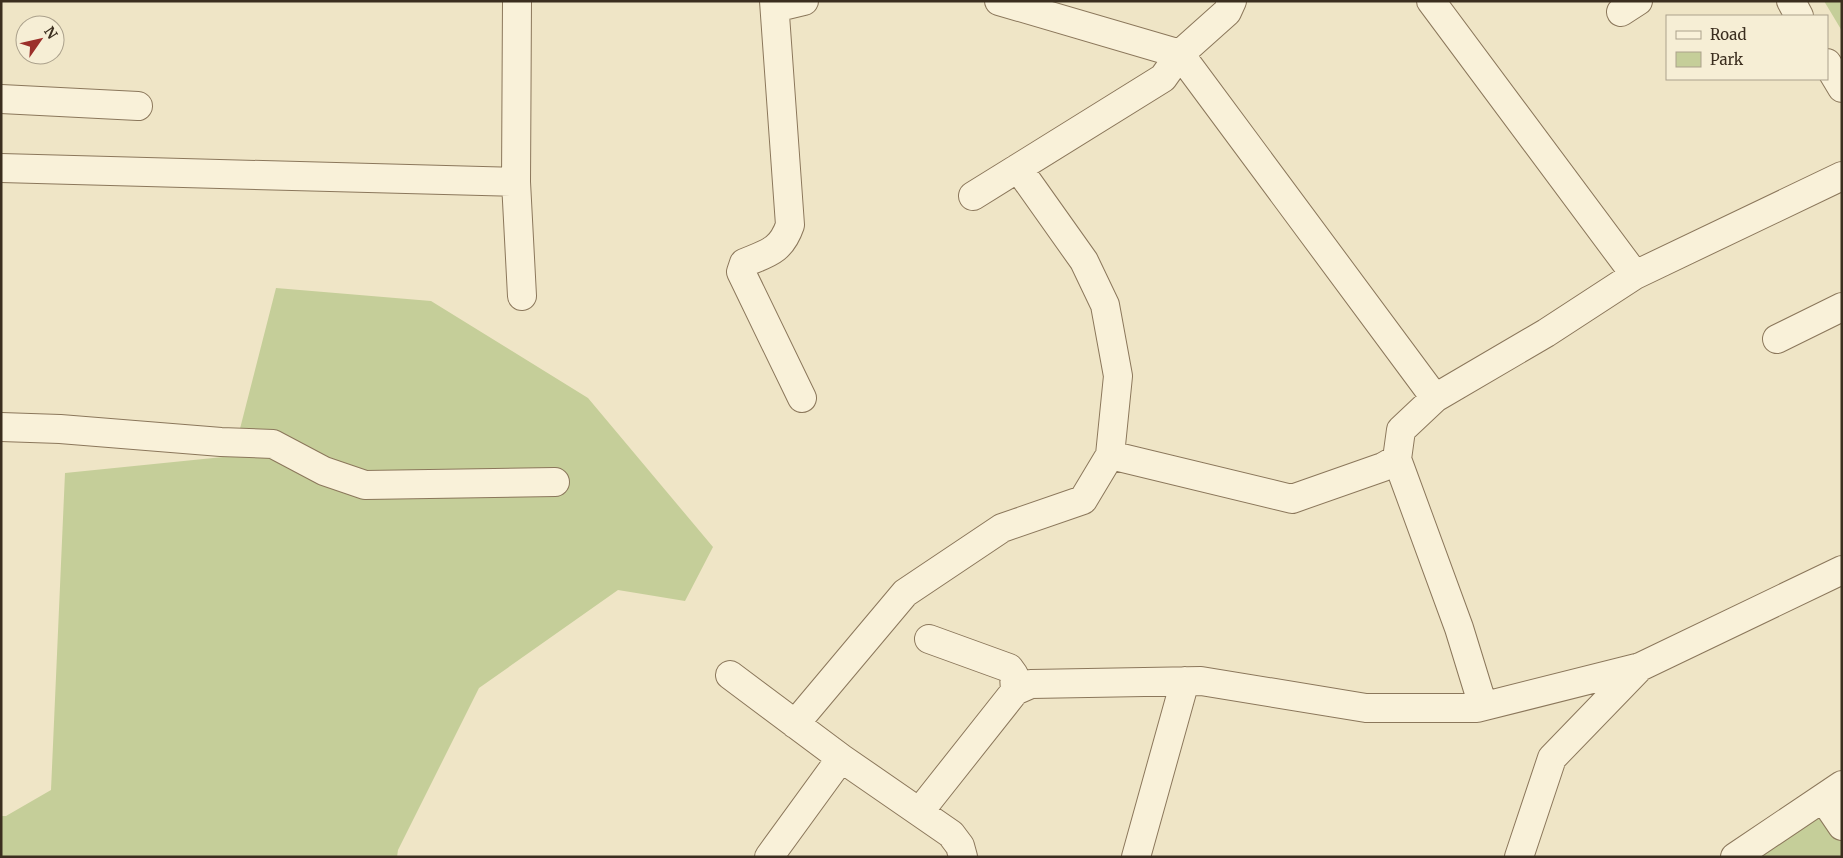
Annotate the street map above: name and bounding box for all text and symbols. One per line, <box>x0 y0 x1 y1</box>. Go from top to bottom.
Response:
north arrow <box>15 15 65 65</box>
legend <box>1666 15 1828 80</box>
text: N <box>40 23 61 42</box>
text: Road <box>1710 25 1746 44</box>
text: Park <box>1710 50 1744 69</box>

